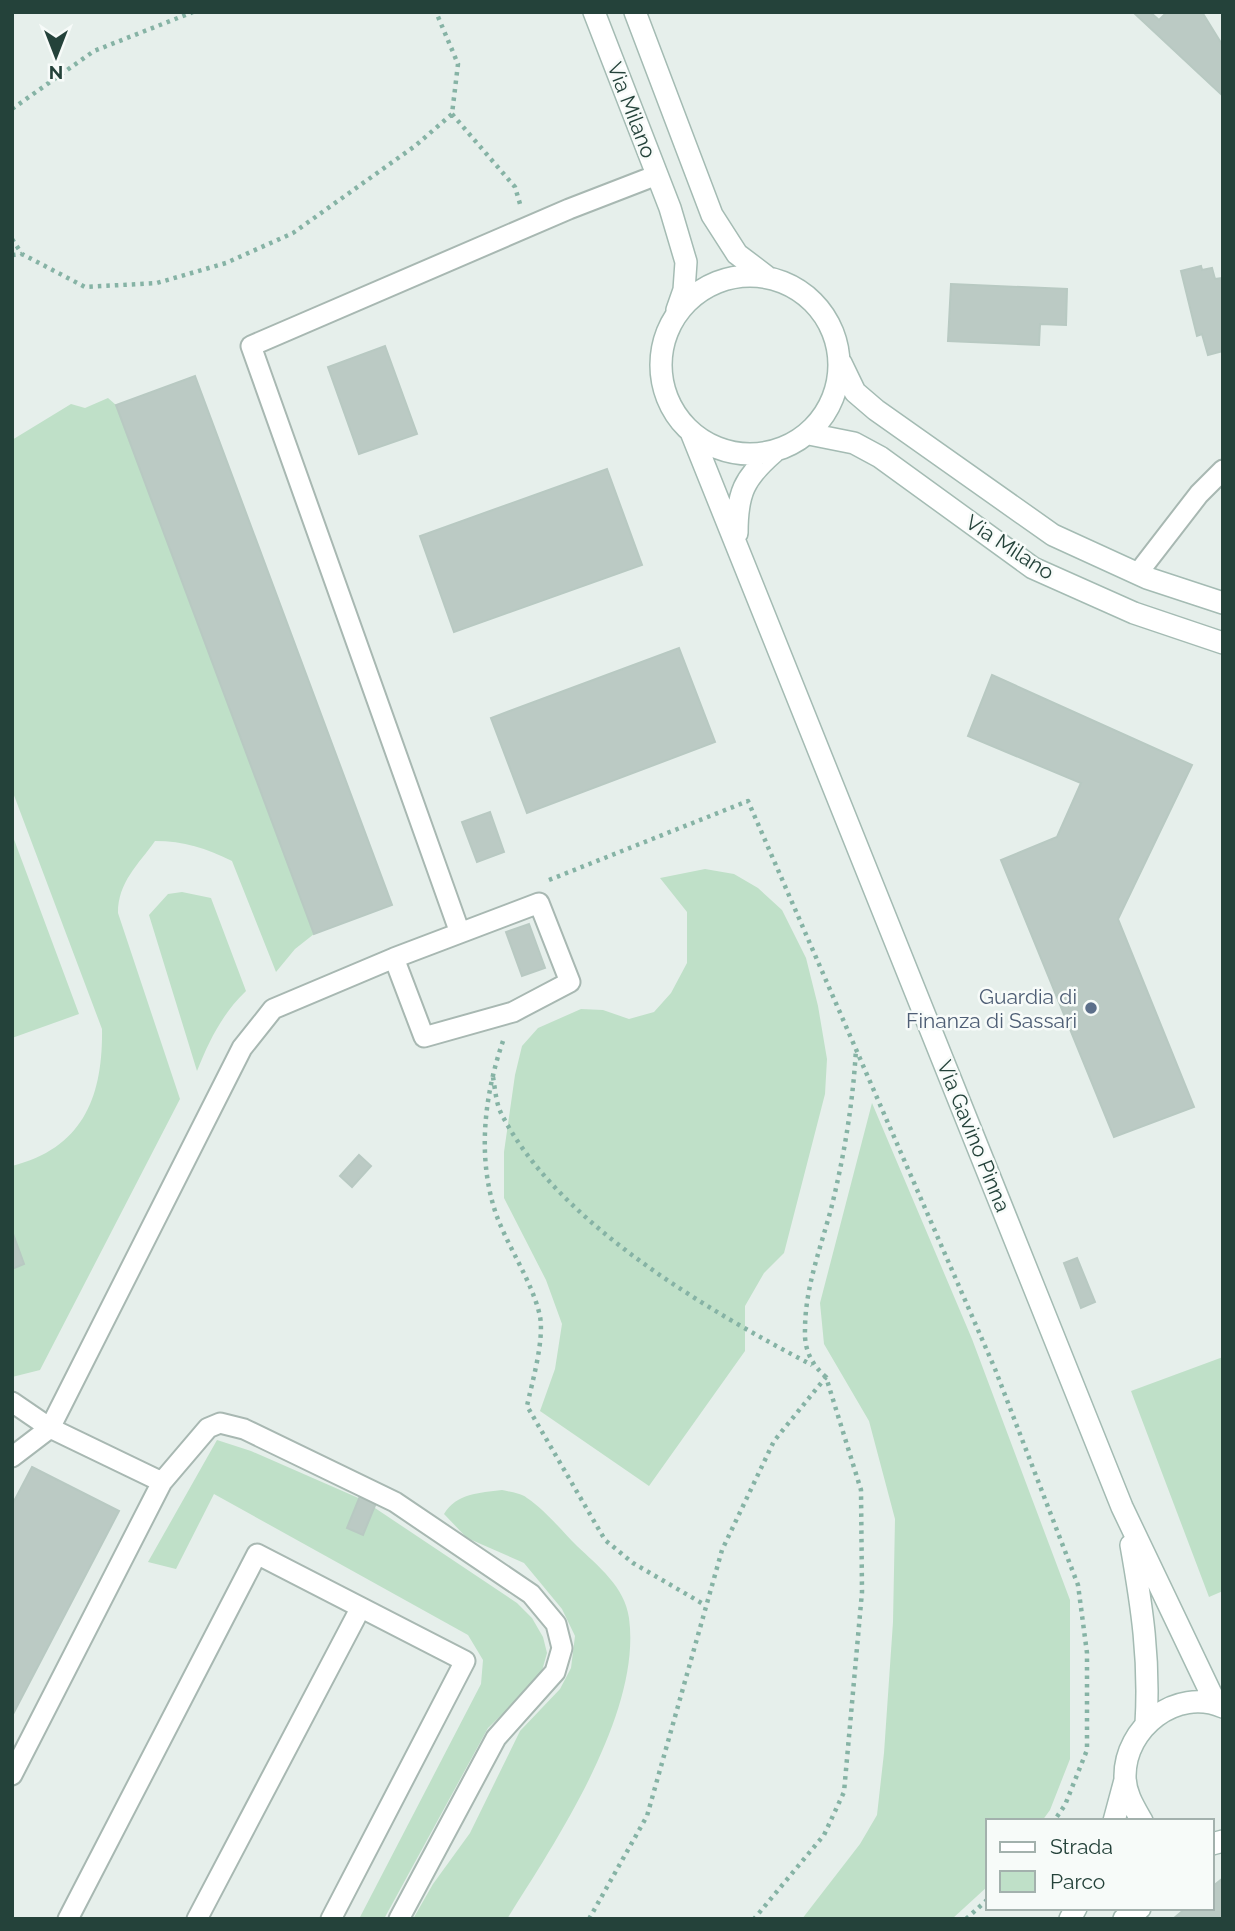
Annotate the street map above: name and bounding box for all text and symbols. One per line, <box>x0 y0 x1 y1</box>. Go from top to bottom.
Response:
north arrow <box>21 21 91 91</box>
street label: Via Milano <box>602 59 662 161</box>
text: N <box>49 62 63 84</box>
street label: Via Milano <box>961 509 1059 585</box>
place label: Guardia di Finanza di Sassari <box>906 984 1077 1033</box>
marker: Guardia di Finanza di Sassari <box>1083 1000 1099 1016</box>
street label: Via Gavino Pinna <box>932 1057 1016 1215</box>
legend <box>986 1819 1214 1910</box>
text: Strada <box>1050 1834 1113 1859</box>
text: Parco <box>1050 1869 1105 1894</box>

